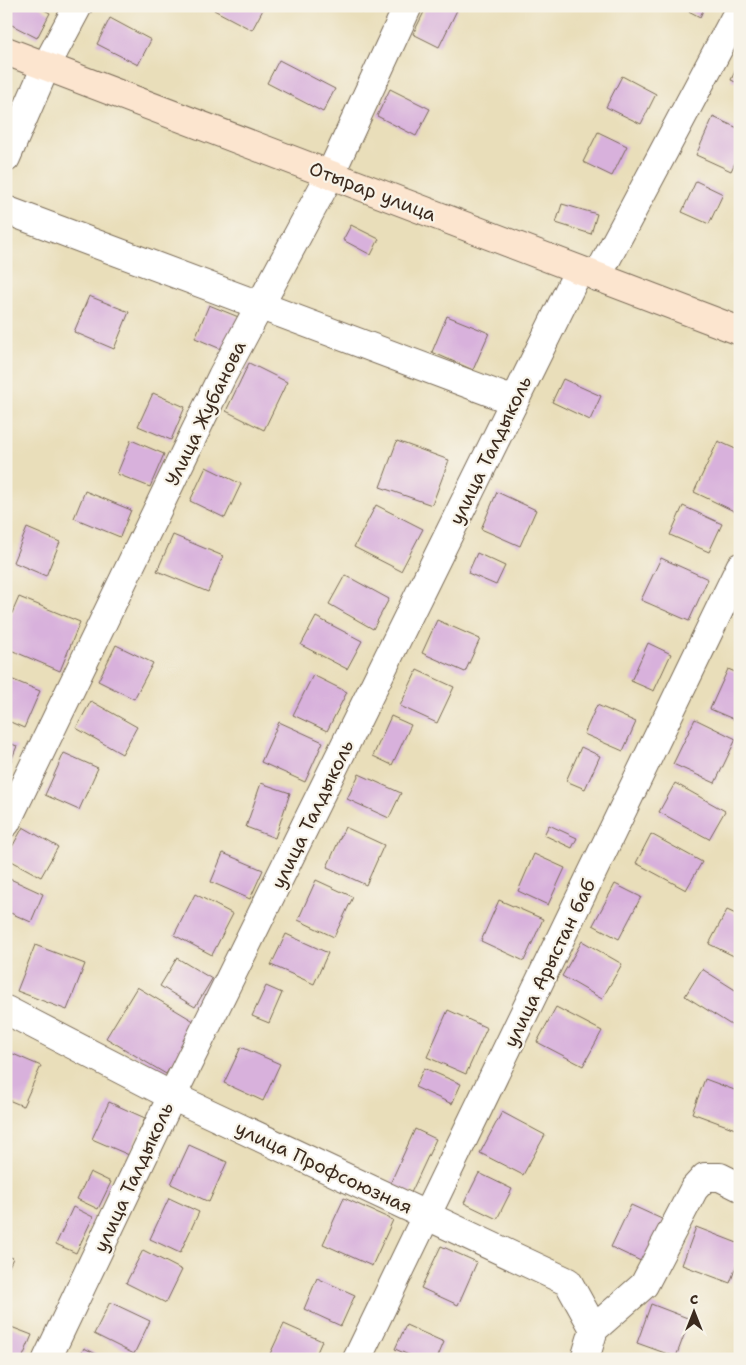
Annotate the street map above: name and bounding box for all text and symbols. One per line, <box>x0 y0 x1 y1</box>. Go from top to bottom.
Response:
street label: Отырар улица <box>306 156 440 227</box>
street label: Улица Жубанова <box>159 336 252 490</box>
street label: улица Талдыколь <box>443 371 537 529</box>
street label: улица Талдыколь <box>265 735 359 893</box>
street label: улица Арыстан баб <box>498 875 601 1051</box>
street label: улица Талдыколь <box>88 1098 179 1256</box>
street label: улица Профсоюзная <box>231 1115 416 1220</box>
north arrow <box>668 1288 718 1338</box>
text: С <box>690 1290 698 1308</box>

